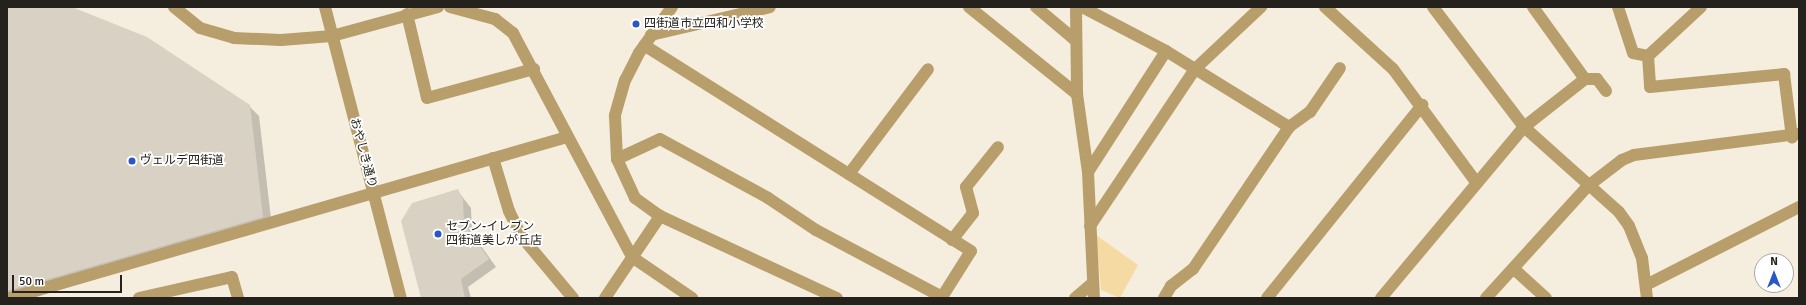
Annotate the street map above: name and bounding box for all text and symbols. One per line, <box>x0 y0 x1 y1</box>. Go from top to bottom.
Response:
place label: 四街道市立四和小学校 <box>644 17 764 31</box>
marker: 四街道市立四和小学校 <box>631 19 641 29</box>
street label: おやしき通り <box>347 116 379 190</box>
place label: ヴェルデ四街道 <box>140 154 224 168</box>
marker: ヴェルデ四街道 <box>127 156 137 166</box>
place label: セブン-イレブン 四街道美しが丘店 <box>446 220 542 248</box>
marker: セブン-イレブン 四街道美しが丘店 <box>433 229 443 239</box>
north arrow <box>1754 253 1794 293</box>
text: N <box>1770 255 1778 268</box>
scale bar <box>14 267 124 293</box>
text: 50 m <box>19 274 44 289</box>

